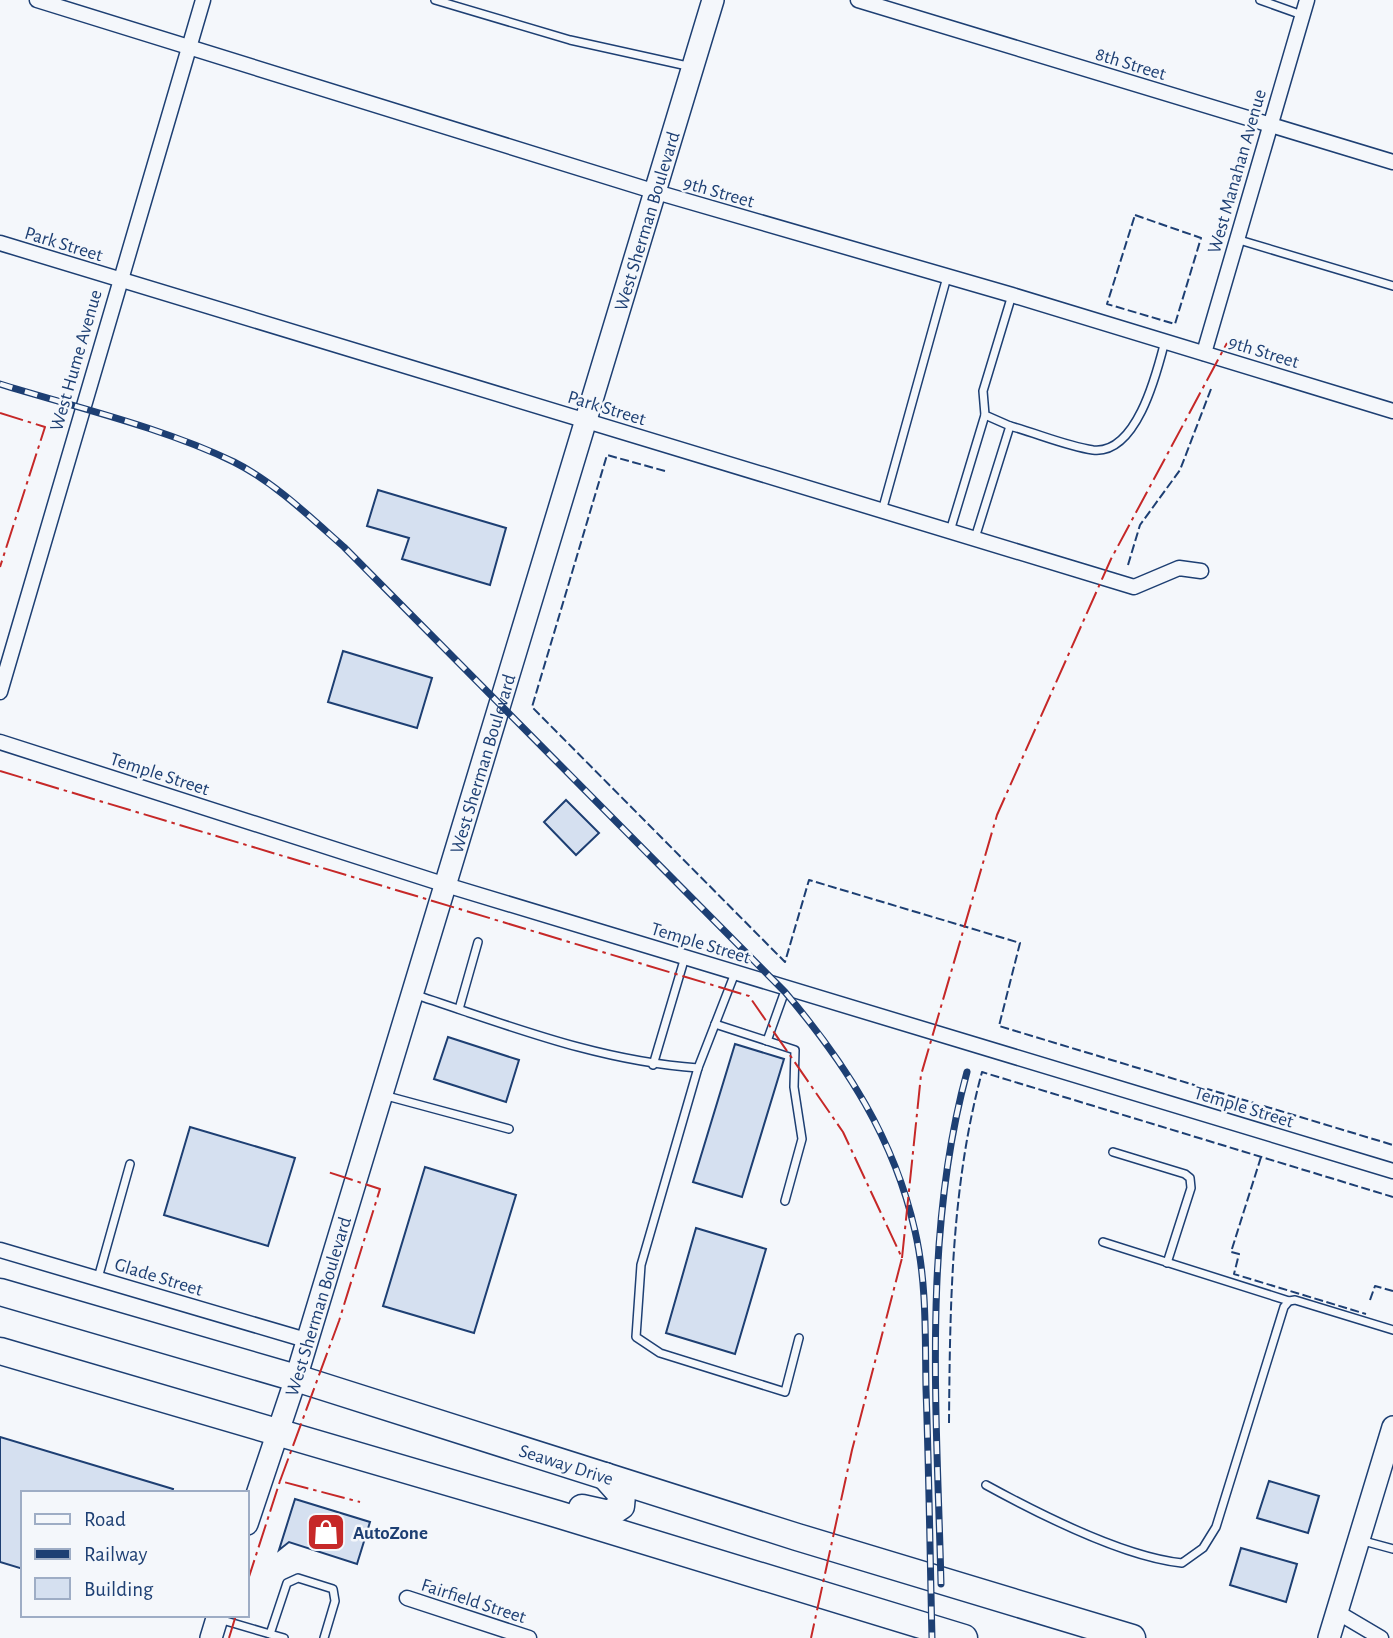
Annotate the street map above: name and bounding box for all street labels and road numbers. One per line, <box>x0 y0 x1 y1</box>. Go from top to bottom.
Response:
street label: 8th Street <box>1093 45 1168 84</box>
street label: West Manahan Avenue <box>1205 87 1270 256</box>
street label: West Sherman Boulevard <box>612 129 684 313</box>
street label: 9th Street <box>681 173 756 212</box>
street label: Park Street <box>22 224 105 265</box>
street label: West Hume Avenue <box>47 288 106 433</box>
street label: 9th Street <box>1226 333 1301 372</box>
street label: Park Street <box>565 388 648 429</box>
street label: West Sherman Boulevard <box>447 672 520 856</box>
street label: Temple Street <box>108 749 211 799</box>
street label: Temple Street <box>649 919 753 968</box>
street label: Temple Street <box>1192 1083 1296 1132</box>
street label: West Sherman Boulevard <box>283 1215 355 1399</box>
street label: Glade Street <box>112 1255 205 1300</box>
street label: Seaway Drive <box>517 1441 615 1489</box>
street label: Fairfield Street <box>419 1576 528 1627</box>

